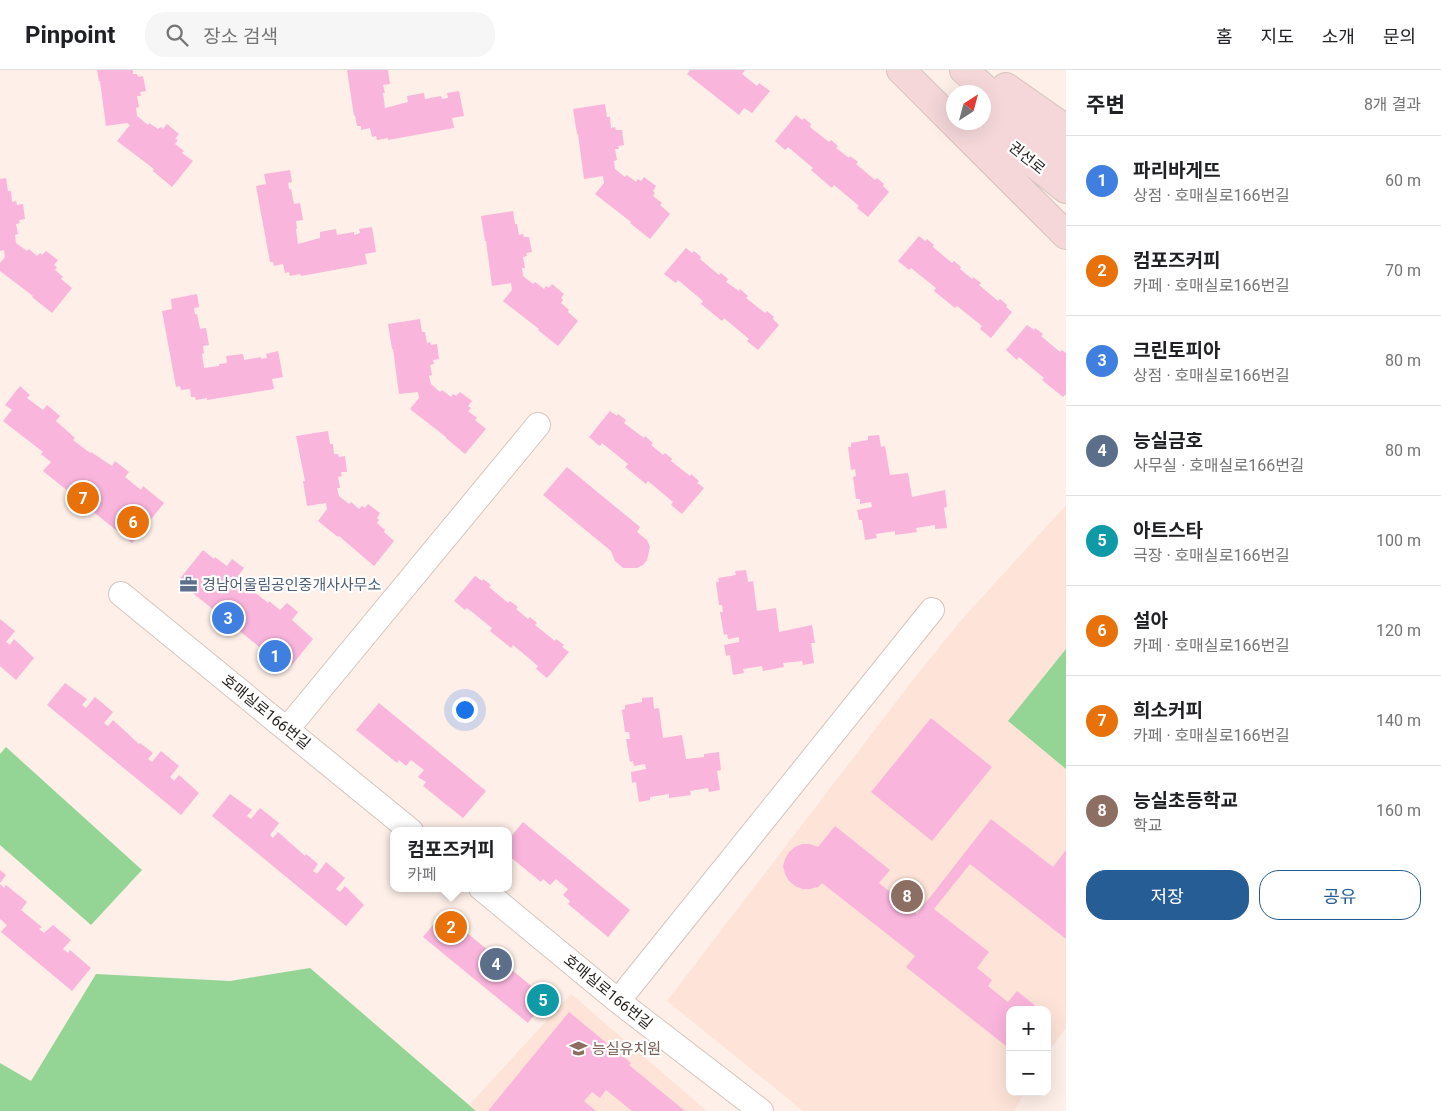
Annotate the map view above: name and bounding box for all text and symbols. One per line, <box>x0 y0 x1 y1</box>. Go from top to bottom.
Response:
search box <box>145 12 495 57</box>
text: Pinpoint <box>25 21 115 49</box>
icon: search <box>163 21 191 49</box>
text: 장소 검색 <box>203 25 278 48</box>
text: 홈 <box>1216 26 1233 47</box>
text: 지도 <box>1261 26 1294 47</box>
text: 소개 <box>1322 26 1355 47</box>
text: 문의 <box>1383 26 1416 47</box>
north arrow <box>946 85 991 130</box>
text: 주변 <box>1086 93 1125 117</box>
text: 8개 결과 <box>1364 95 1421 114</box>
street label: 권선로 <box>1005 138 1049 178</box>
text: 파리바게뜨 <box>1133 159 1220 182</box>
text: 1 <box>1097 171 1107 190</box>
text: 60 m <box>1385 171 1421 190</box>
text: 상점 · 호매실로166번길 <box>1133 186 1290 205</box>
text: 컴포즈커피 <box>1133 249 1220 272</box>
text: 2 <box>1097 261 1107 280</box>
text: 70 m <box>1385 261 1421 280</box>
text: 카페 · 호매실로166번길 <box>1133 276 1290 295</box>
text: 크린토피아 <box>1133 339 1220 362</box>
text: 3 <box>1097 351 1107 370</box>
text: 80 m <box>1385 351 1421 370</box>
text: 상점 · 호매실로166번길 <box>1133 366 1290 385</box>
text: 능실금호 <box>1133 429 1203 452</box>
text: 4 <box>1097 441 1107 460</box>
text: 80 m <box>1385 441 1421 460</box>
text: 사무실 · 호매실로166번길 <box>1133 456 1305 475</box>
pin: 7 <box>67 479 99 517</box>
pin: 6 <box>117 503 149 541</box>
text: 아트스타 <box>1133 519 1203 542</box>
text: 5 <box>1097 531 1107 550</box>
text: 100 m <box>1376 531 1421 550</box>
text: 극장 · 호매실로166번길 <box>1133 546 1290 565</box>
office icon: 경남어울림공인중개사사무소 <box>178 575 198 595</box>
place label: 경남어울림공인중개사사무소 <box>202 576 382 594</box>
pin: 3 <box>212 599 244 637</box>
text: 설아 <box>1133 609 1168 632</box>
text: 6 <box>1097 621 1107 640</box>
text: 120 m <box>1376 621 1421 640</box>
text: 카페 · 호매실로166번길 <box>1133 636 1290 655</box>
pin: 1 <box>259 637 291 675</box>
street label: 호매실로166번길 <box>218 671 314 753</box>
your location <box>452 697 478 723</box>
text: 희소커피 <box>1133 699 1203 722</box>
text: 7 <box>1097 711 1107 730</box>
text: 140 m <box>1376 711 1421 730</box>
text: 카페 · 호매실로166번길 <box>1133 726 1290 745</box>
text: 능실초등학교 <box>1133 789 1238 812</box>
text: 8 <box>1097 801 1107 820</box>
text: 160 m <box>1376 801 1421 820</box>
text: 학교 <box>1133 816 1162 835</box>
popup <box>390 827 512 892</box>
text: 컴포즈커피 <box>407 838 495 861</box>
text: 카페 <box>407 865 437 884</box>
button: 저장 <box>1086 870 1249 920</box>
button: 공유 <box>1259 870 1421 920</box>
pin: 8 <box>891 877 923 915</box>
pin: 2 <box>435 908 467 946</box>
pin: 4 <box>480 945 512 983</box>
street label: 호매실로166번길 <box>560 951 656 1033</box>
pin: 5 <box>527 981 559 1019</box>
map controls <box>1006 1006 1051 1096</box>
button: + <box>1006 1006 1051 1051</box>
school or university icon: 능실유치원 <box>568 1039 588 1059</box>
place label: 능실유치원 <box>592 1040 661 1058</box>
button: − <box>1006 1051 1051 1096</box>

